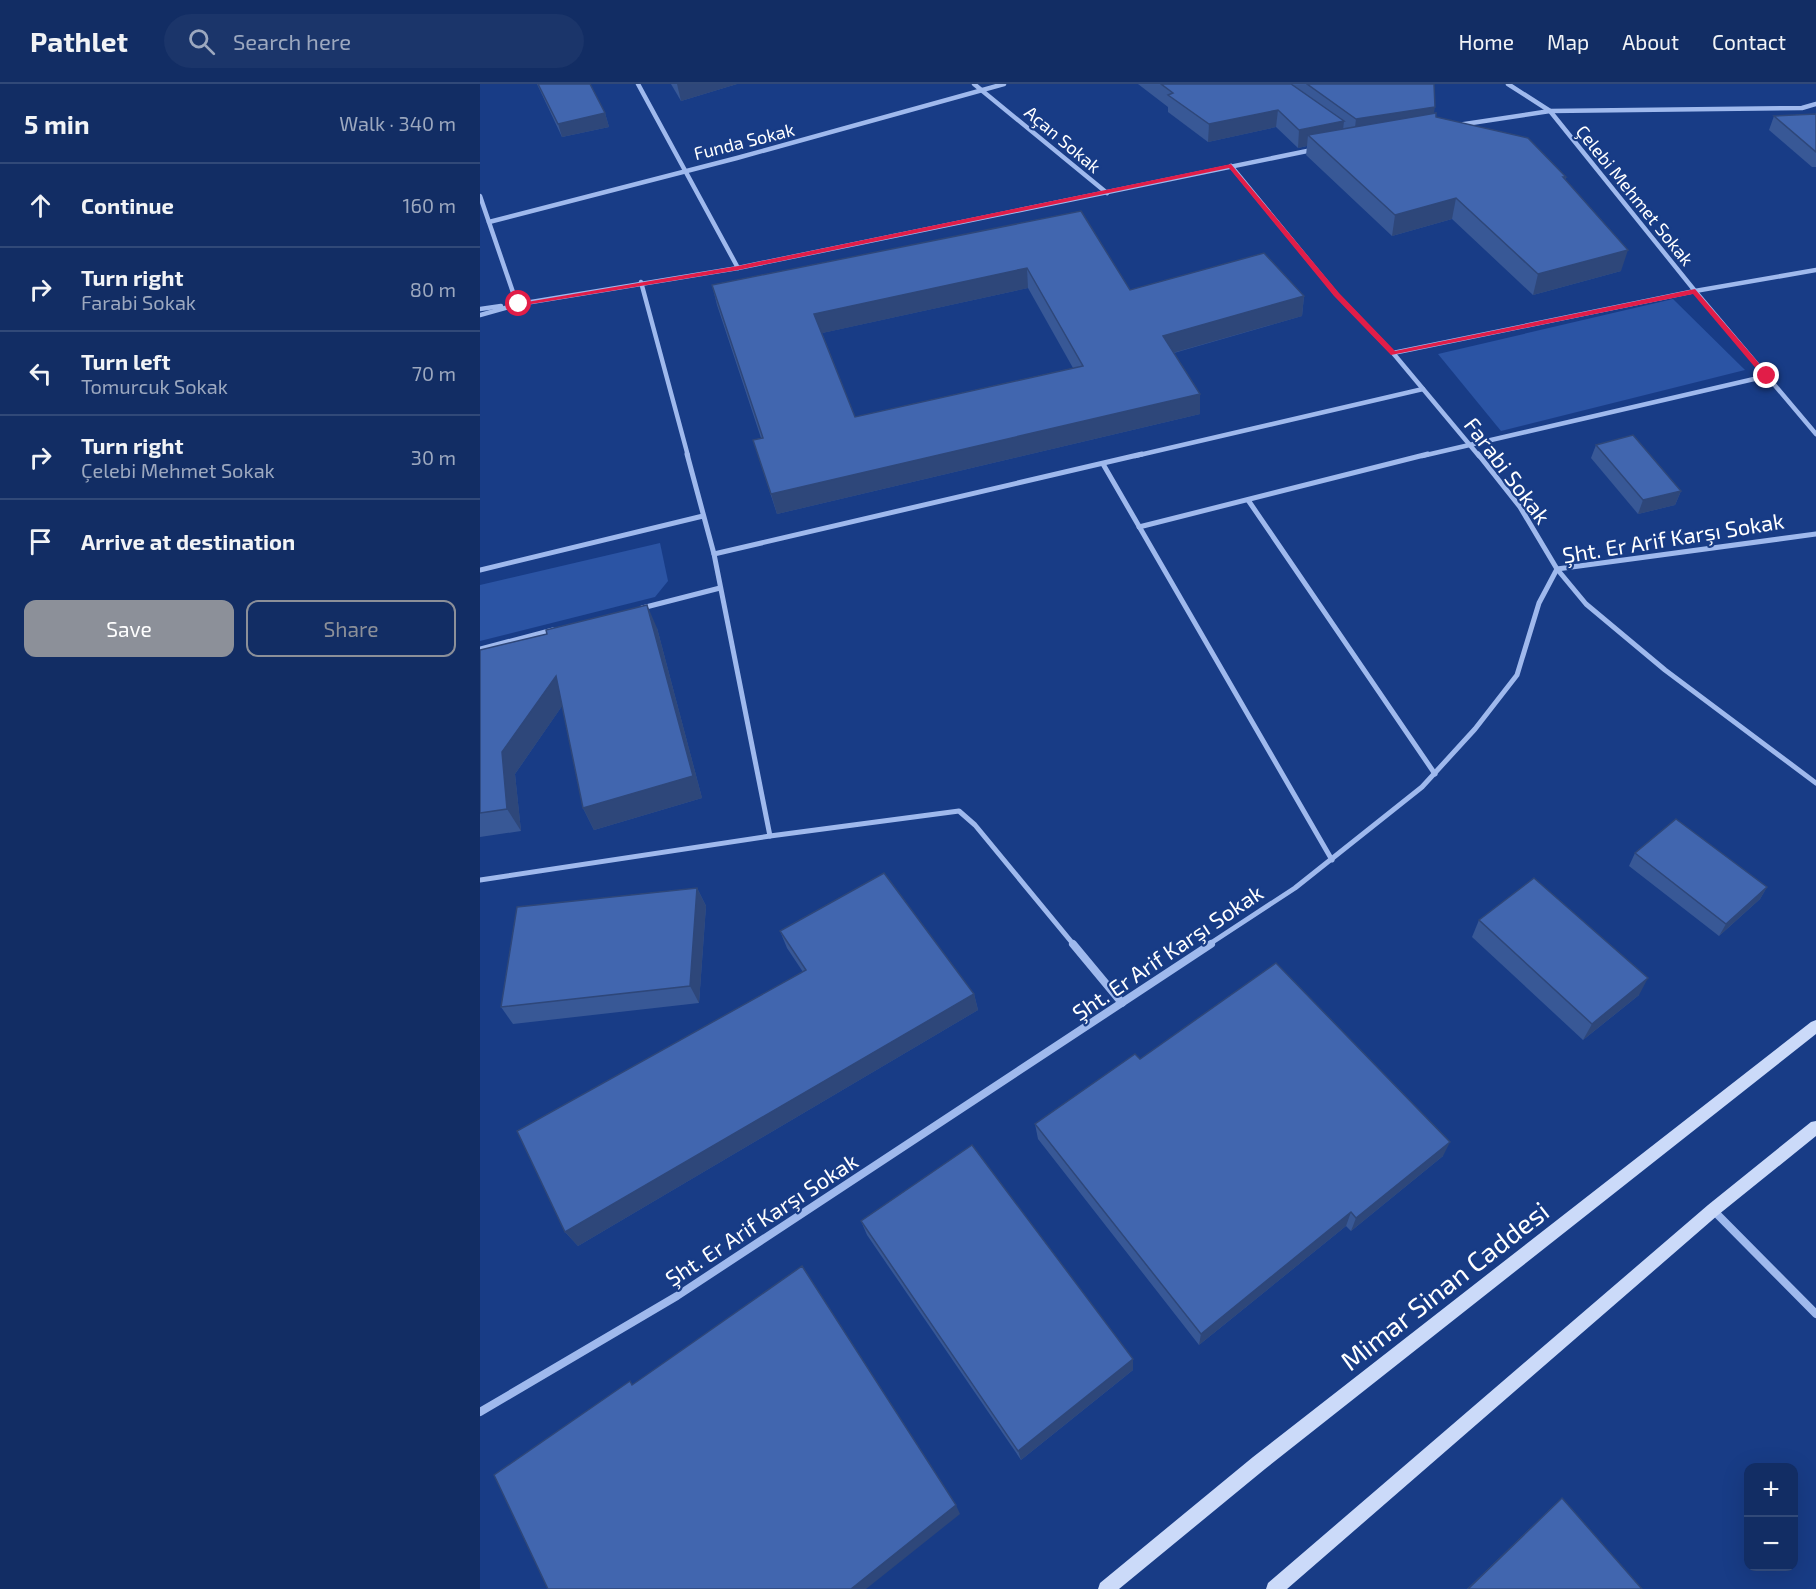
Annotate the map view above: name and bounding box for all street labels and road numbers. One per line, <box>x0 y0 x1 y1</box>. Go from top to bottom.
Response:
street label: Açan Sokak <box>1020 101 1106 178</box>
street label: Funda Sokak <box>691 118 797 164</box>
street label: Çelebi Mehmet Sokak <box>1571 120 1698 270</box>
street label: Farabi Sokak <box>1460 412 1556 528</box>
street label: Şht. Er Arif Karşı Sokak <box>1560 507 1786 569</box>
street label: Şht. Er Arif Karşı Sokak <box>1067 879 1268 1027</box>
street label: Şht. Er Arif Karşı Sokak <box>660 1147 863 1293</box>
street label: Mimar Sinan Caddesi <box>1334 1194 1554 1376</box>

